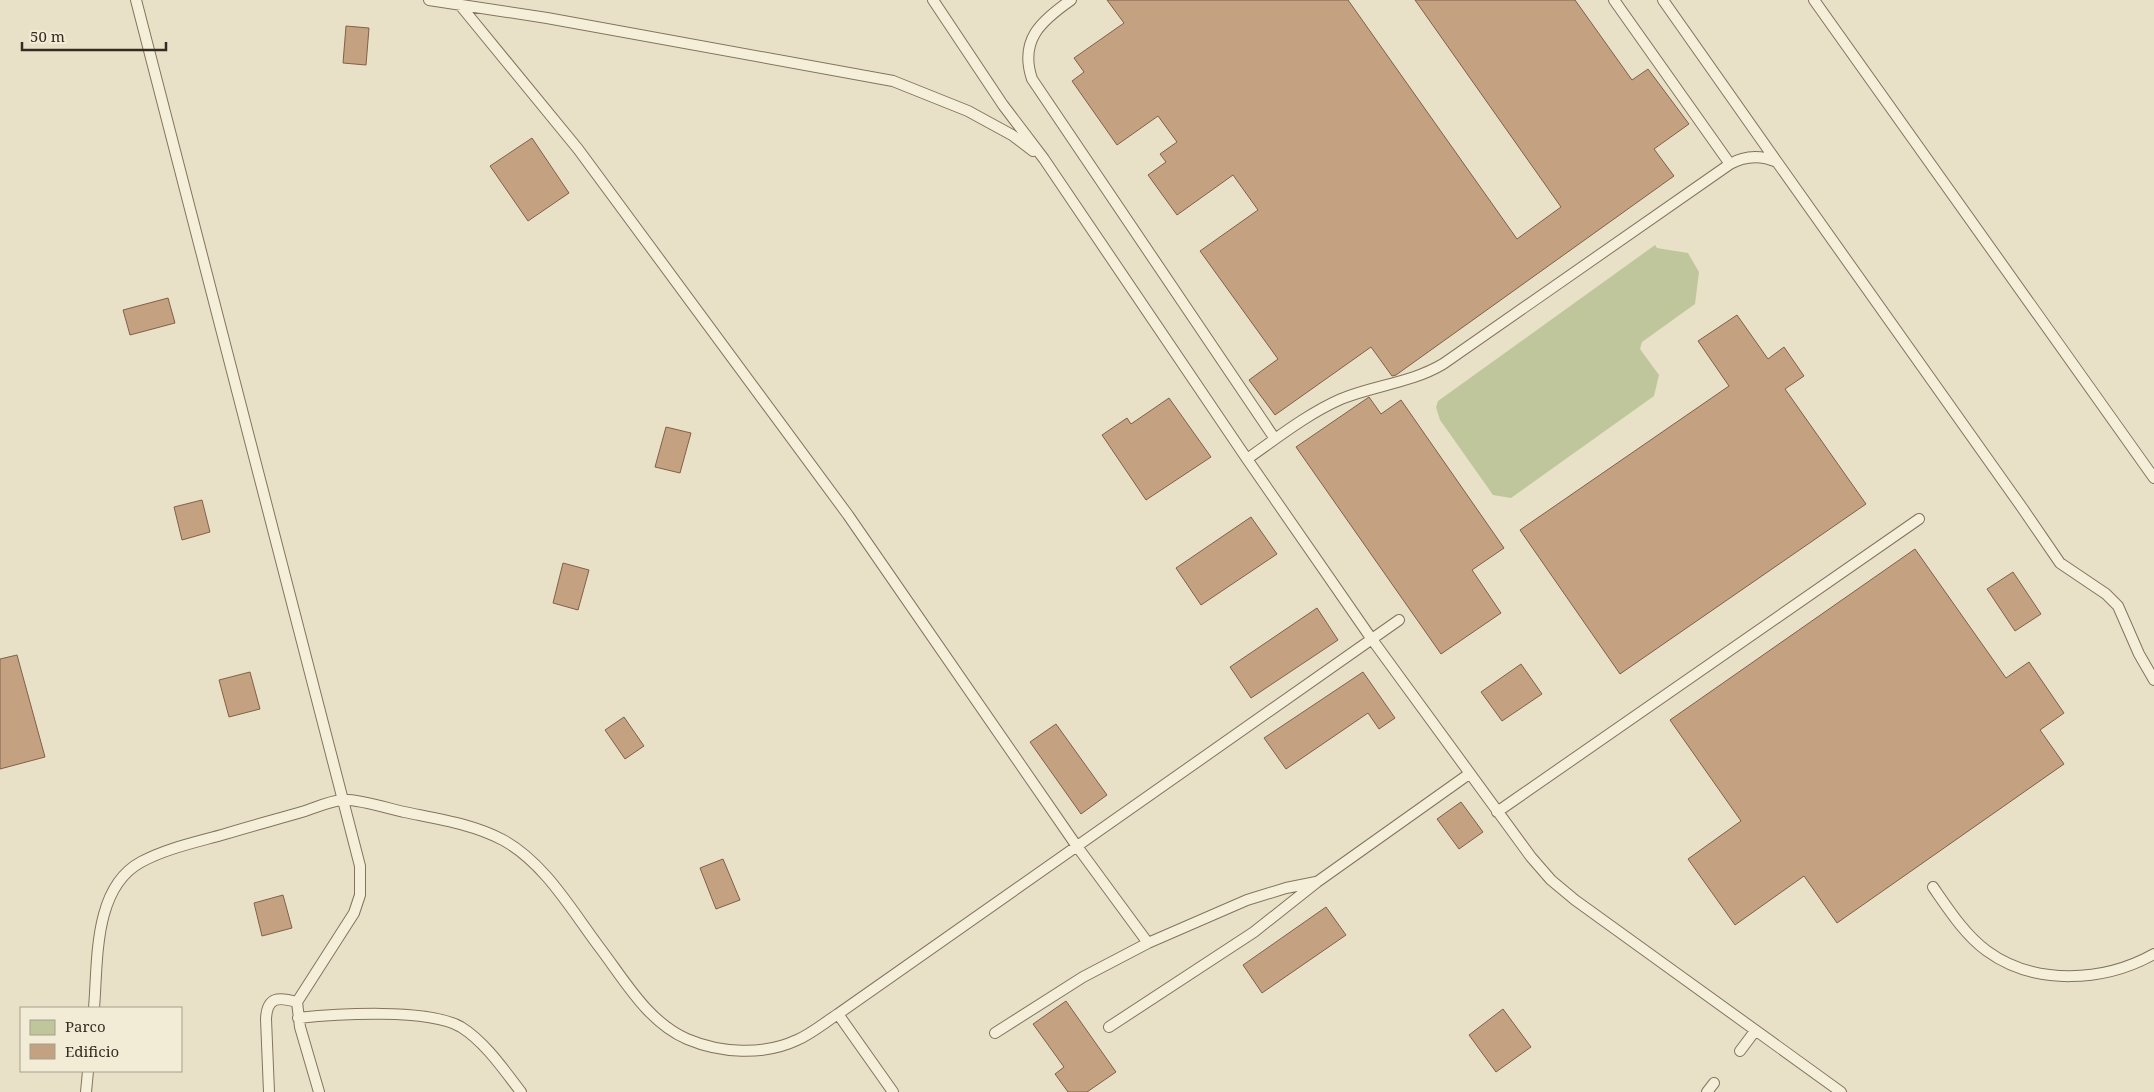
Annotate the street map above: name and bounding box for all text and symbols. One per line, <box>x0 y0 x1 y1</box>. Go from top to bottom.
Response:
scale bar <box>22 20 166 52</box>
text: 50 m <box>30 26 65 46</box>
legend <box>20 1007 182 1072</box>
text: Parco <box>65 1016 106 1036</box>
text: Edificio <box>65 1041 119 1061</box>

